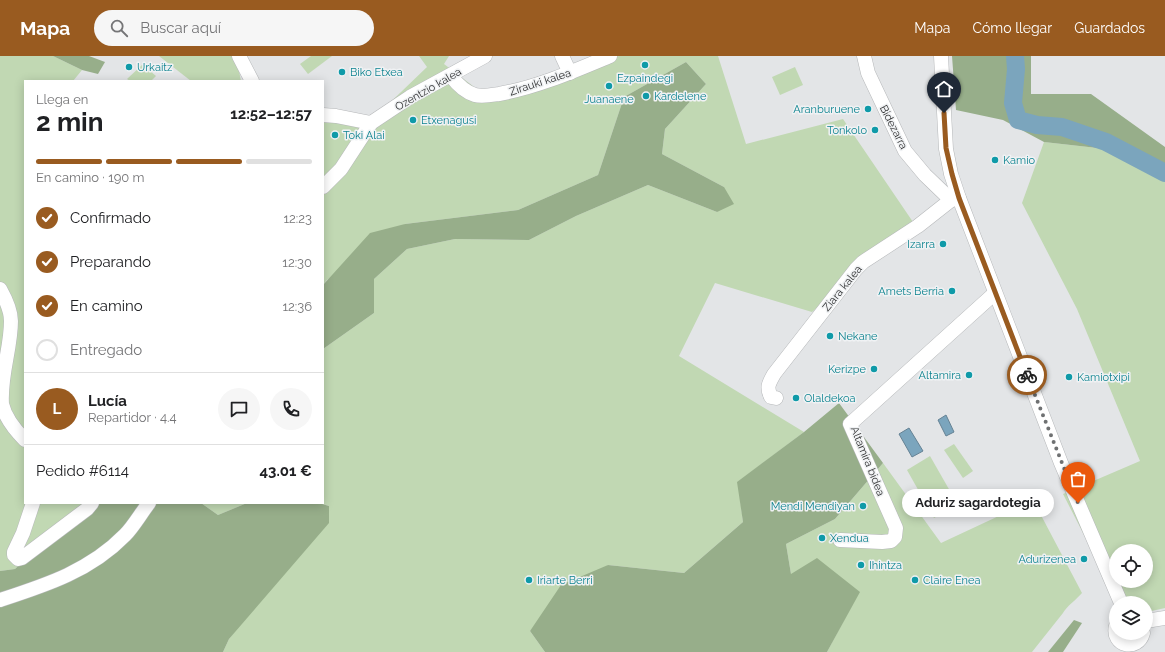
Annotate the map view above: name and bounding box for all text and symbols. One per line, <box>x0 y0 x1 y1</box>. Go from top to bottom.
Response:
search box <box>94 10 374 46</box>
text: Mapa <box>20 17 70 39</box>
icon: search <box>108 17 130 39</box>
text: Buscar aquí <box>140 19 221 37</box>
text: Mapa <box>914 20 950 36</box>
text: Cómo llegar <box>972 20 1052 36</box>
text: Guardados <box>1074 20 1145 36</box>
marker: Ezpaindegi <box>640 60 650 70</box>
place label: Urkaitz <box>137 61 173 74</box>
marker: Urkaitz <box>124 62 134 72</box>
street label: Ozentzio kalea <box>393 65 464 114</box>
place label: Biko Etxea <box>350 66 403 79</box>
street label: Zirauki kalea <box>508 66 573 99</box>
marker: Biko Etxea <box>337 67 347 77</box>
place label: Ezpaindegi <box>617 72 673 85</box>
pin <box>927 72 961 113</box>
icon: home <box>933 78 955 100</box>
marker: Juanaene <box>604 81 614 91</box>
place label: Kardelene <box>654 90 707 103</box>
marker: Kardelene <box>641 91 651 101</box>
text: Llega en <box>36 92 88 107</box>
place label: Juanaene <box>584 93 634 106</box>
place label: Aranburuene <box>793 103 861 116</box>
street label: Bidezarra <box>877 103 910 152</box>
marker: Aranburuene <box>863 104 873 114</box>
text: 12:52–12:57 <box>230 105 312 123</box>
text: 2 min <box>36 107 103 137</box>
place label: Etxenagusi <box>421 114 477 127</box>
marker: Etxenagusi <box>408 115 418 125</box>
place label: Tonkolo <box>827 124 867 137</box>
marker: Tonkolo <box>870 125 880 135</box>
place label: Toki Alai <box>343 129 385 142</box>
marker: Toki Alai <box>330 130 340 140</box>
place label: Kamio <box>1003 154 1036 167</box>
marker: Kamio <box>990 155 1000 165</box>
text: En camino · 190 m <box>36 170 145 185</box>
icon: check <box>36 207 58 229</box>
text: Confirmado <box>70 209 151 227</box>
text: 12:23 <box>284 211 312 226</box>
place label: Izarra <box>907 238 935 251</box>
marker: Izarra <box>938 239 948 249</box>
icon: check <box>36 251 58 273</box>
text: Preparando <box>70 253 151 271</box>
text: 12:30 <box>282 255 312 270</box>
street label: Ziara kalea <box>820 263 865 314</box>
place label: Amets Berria <box>878 285 944 298</box>
marker: Amets Berria <box>947 286 957 296</box>
icon: check <box>36 295 58 317</box>
text: En camino <box>70 297 143 315</box>
text: 12:36 <box>282 299 312 314</box>
place label: Nekane <box>838 330 878 343</box>
marker: Nekane <box>825 331 835 341</box>
text: Entregado <box>70 341 142 359</box>
courier <box>1007 355 1047 395</box>
place label: Kerizpe <box>828 363 867 376</box>
marker: Kerizpe <box>869 364 879 374</box>
icon: bike <box>1016 364 1038 386</box>
place label: Altamira <box>919 369 961 382</box>
marker: Altamira <box>964 370 974 380</box>
place label: Kamiotxipi <box>1077 371 1130 384</box>
marker: Kamiotxipi <box>1064 372 1074 382</box>
button: chat <box>218 388 260 430</box>
button: phone <box>270 388 312 430</box>
text: Lucía <box>88 392 127 410</box>
place label: Olaldekoa <box>804 392 856 405</box>
marker: Olaldekoa <box>791 393 801 403</box>
text: L <box>53 400 61 418</box>
text: Repartidor · 4.4 <box>88 410 177 425</box>
street label: Altamira bidea <box>848 425 887 498</box>
text: Pedido #6114 <box>36 462 129 480</box>
text: 43.01 € <box>259 462 312 480</box>
pin <box>1061 462 1095 503</box>
icon: bag <box>1067 468 1089 490</box>
callout: Aduriz sagardotegia <box>902 489 1054 517</box>
text: Aduriz sagardotegia <box>915 495 1041 510</box>
place label: Mendi Mendiyan <box>771 500 855 513</box>
marker: Mendi Mendiyan <box>858 501 868 511</box>
place label: Xendua <box>830 532 869 545</box>
marker: Xendua <box>817 533 827 543</box>
map controls <box>1109 544 1153 640</box>
button: locate <box>1109 544 1153 588</box>
place label: Adurizenea <box>1018 553 1076 566</box>
marker: Adurizenea <box>1079 554 1089 564</box>
place label: Ihintza <box>869 559 902 572</box>
marker: Ihintza <box>856 560 866 570</box>
place label: Iriarte Berri <box>537 574 593 587</box>
place label: Claire Enea <box>923 574 980 587</box>
marker: Iriarte Berri <box>524 575 534 585</box>
marker: Claire Enea <box>910 575 920 585</box>
button: layers <box>1109 596 1153 640</box>

